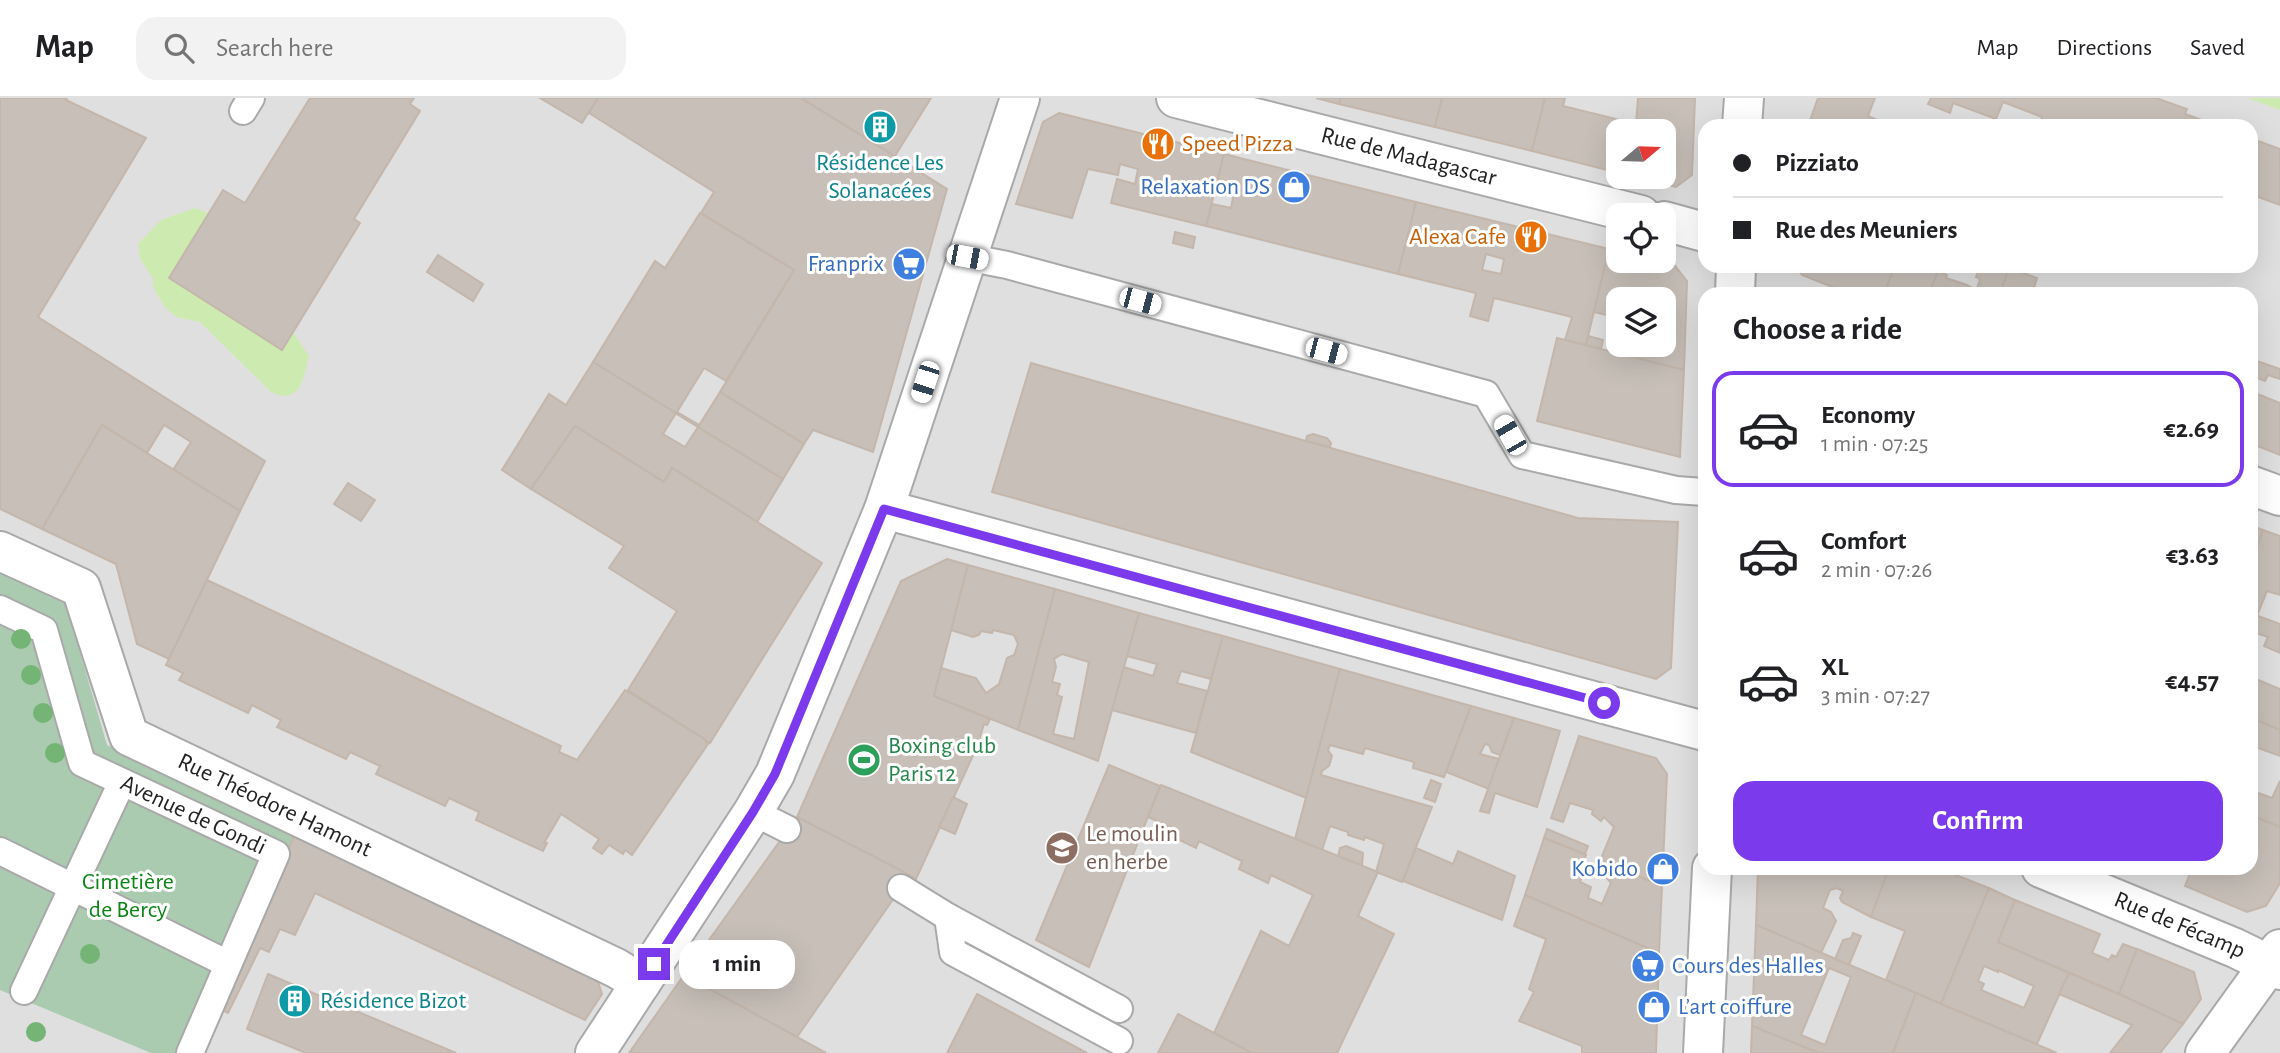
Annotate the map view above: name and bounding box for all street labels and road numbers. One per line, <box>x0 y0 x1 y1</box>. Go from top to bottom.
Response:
street label: Rue de Madagascar <box>1319 123 1499 190</box>
street label: Rue Théodore Hamont <box>174 749 376 862</box>
street label: Avenue de Gondi <box>117 771 270 860</box>
street label: Rue de Fécamp <box>2111 887 2249 963</box>

